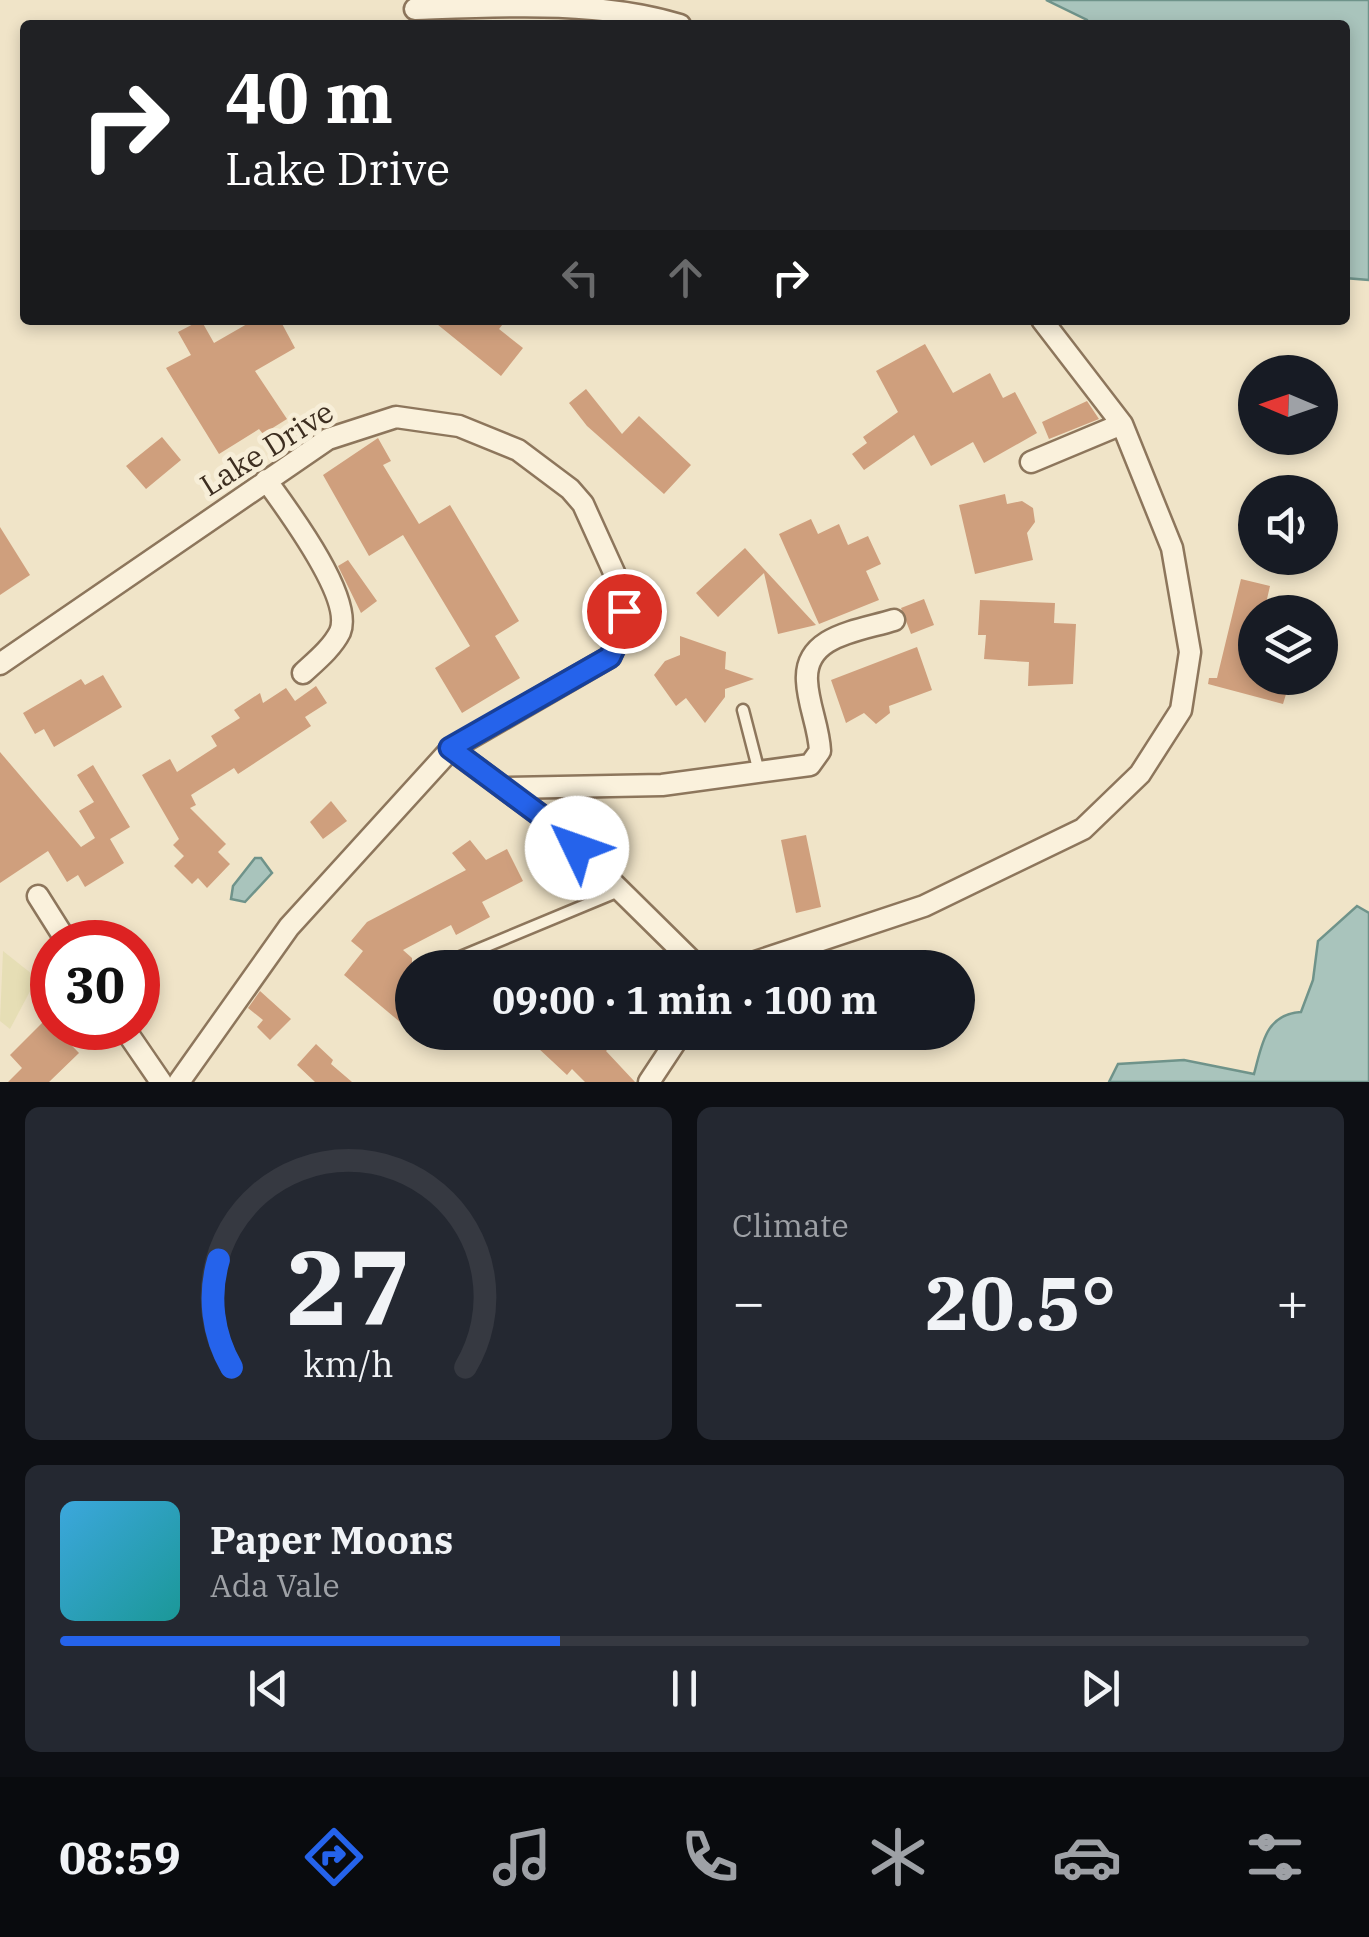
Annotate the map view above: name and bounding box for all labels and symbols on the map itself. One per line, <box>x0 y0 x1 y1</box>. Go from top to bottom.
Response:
north arrow <box>1238 355 1338 455</box>
street label: Lake Drive <box>192 391 340 504</box>
pin <box>582 569 667 654</box>
position arrow <box>525 796 629 900</box>
speed limit sign: 30 <box>30 920 160 1050</box>

